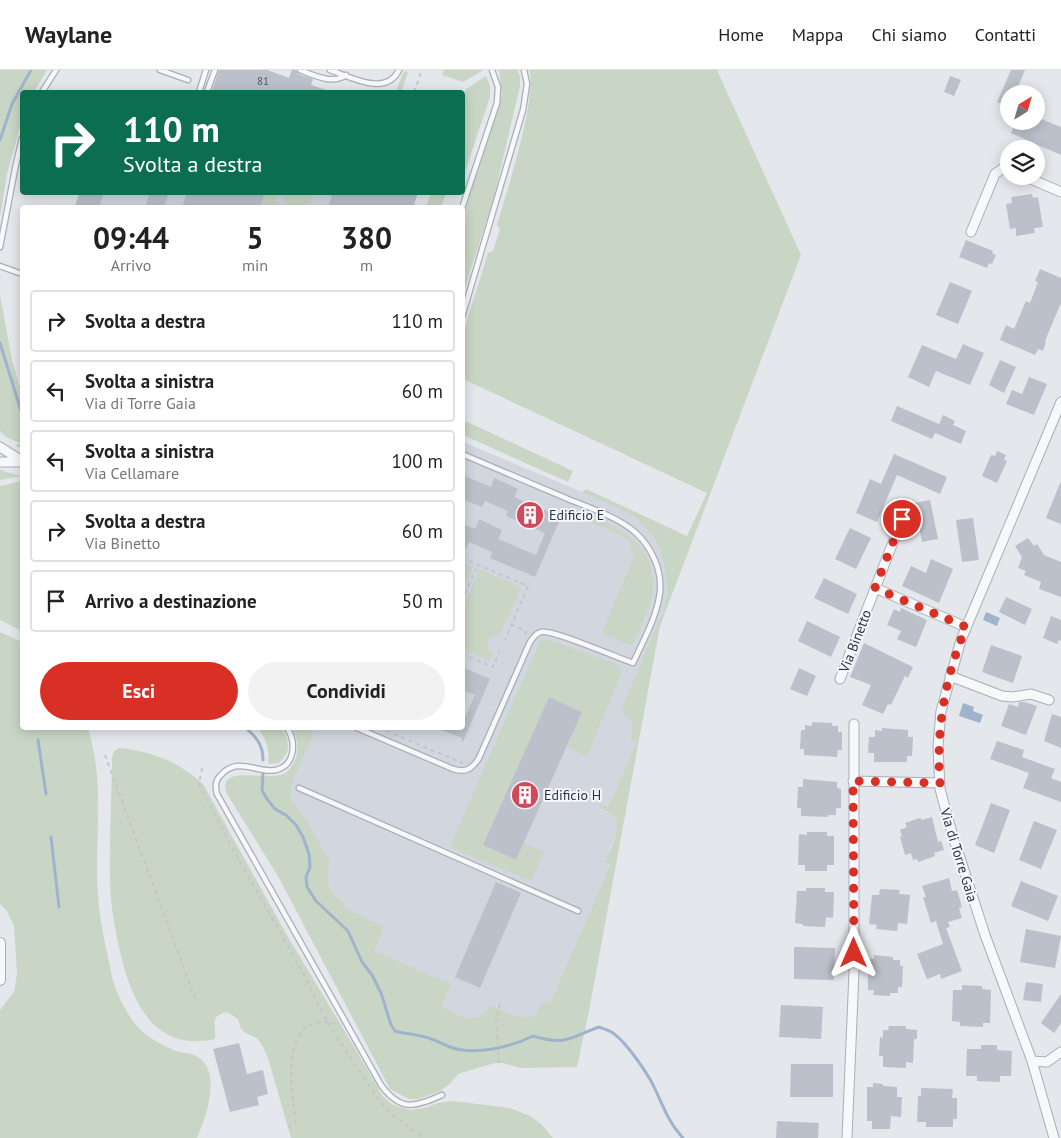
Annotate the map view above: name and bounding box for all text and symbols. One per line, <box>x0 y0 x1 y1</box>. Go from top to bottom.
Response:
text: Waylane <box>25 19 112 50</box>
text: Home <box>718 23 764 46</box>
text: Mappa <box>792 23 843 46</box>
text: Chi siamo <box>871 23 947 46</box>
text: Contatti <box>975 23 1036 46</box>
house number: 81 <box>257 74 269 88</box>
north arrow <box>1000 85 1045 130</box>
map controls <box>1000 85 1045 185</box>
text: 110 m <box>123 106 220 152</box>
icon: right <box>40 110 105 175</box>
button: layers <box>1000 140 1045 185</box>
text: Svolta a destra <box>123 150 262 178</box>
text: 09:44 <box>93 218 169 257</box>
text: 5 <box>247 218 264 257</box>
text: 380 <box>341 218 392 257</box>
text: Arrivo <box>111 255 151 275</box>
text: min <box>242 255 268 275</box>
text: m <box>360 255 373 275</box>
icon: right <box>42 307 70 335</box>
text: Svolta a destra <box>85 309 206 333</box>
text: 110 m <box>391 309 443 333</box>
text: Svolta a sinistra <box>85 369 214 393</box>
icon: left <box>42 377 70 405</box>
text: 60 m <box>402 379 443 403</box>
text: Via di Torre Gaia <box>85 393 196 413</box>
text: Svolta a sinistra <box>85 439 214 463</box>
icon: left <box>42 447 70 475</box>
text: 100 m <box>391 449 443 473</box>
text: Via Cellamare <box>85 463 179 483</box>
pin <box>881 498 923 540</box>
building icon: Edificio E <box>515 500 545 530</box>
icon: arrive <box>888 505 916 533</box>
place label: Edificio E <box>549 506 604 524</box>
text: Svolta a destra <box>85 509 206 533</box>
icon: right <box>42 517 70 545</box>
text: 60 m <box>402 519 443 543</box>
text: Via Binetto <box>85 533 160 553</box>
icon: arrive <box>42 587 70 615</box>
text: Arrivo a destinazione <box>85 589 257 613</box>
text: 50 m <box>402 589 443 613</box>
street label: Via Binetto <box>834 607 875 676</box>
button: Esci <box>40 662 238 720</box>
button: Condividi <box>248 662 445 720</box>
building icon: Edificio H <box>510 780 540 810</box>
place label: Edificio H <box>544 786 601 804</box>
street label: Via di Torre Gaia <box>936 805 982 904</box>
position arrow <box>827 926 879 978</box>

